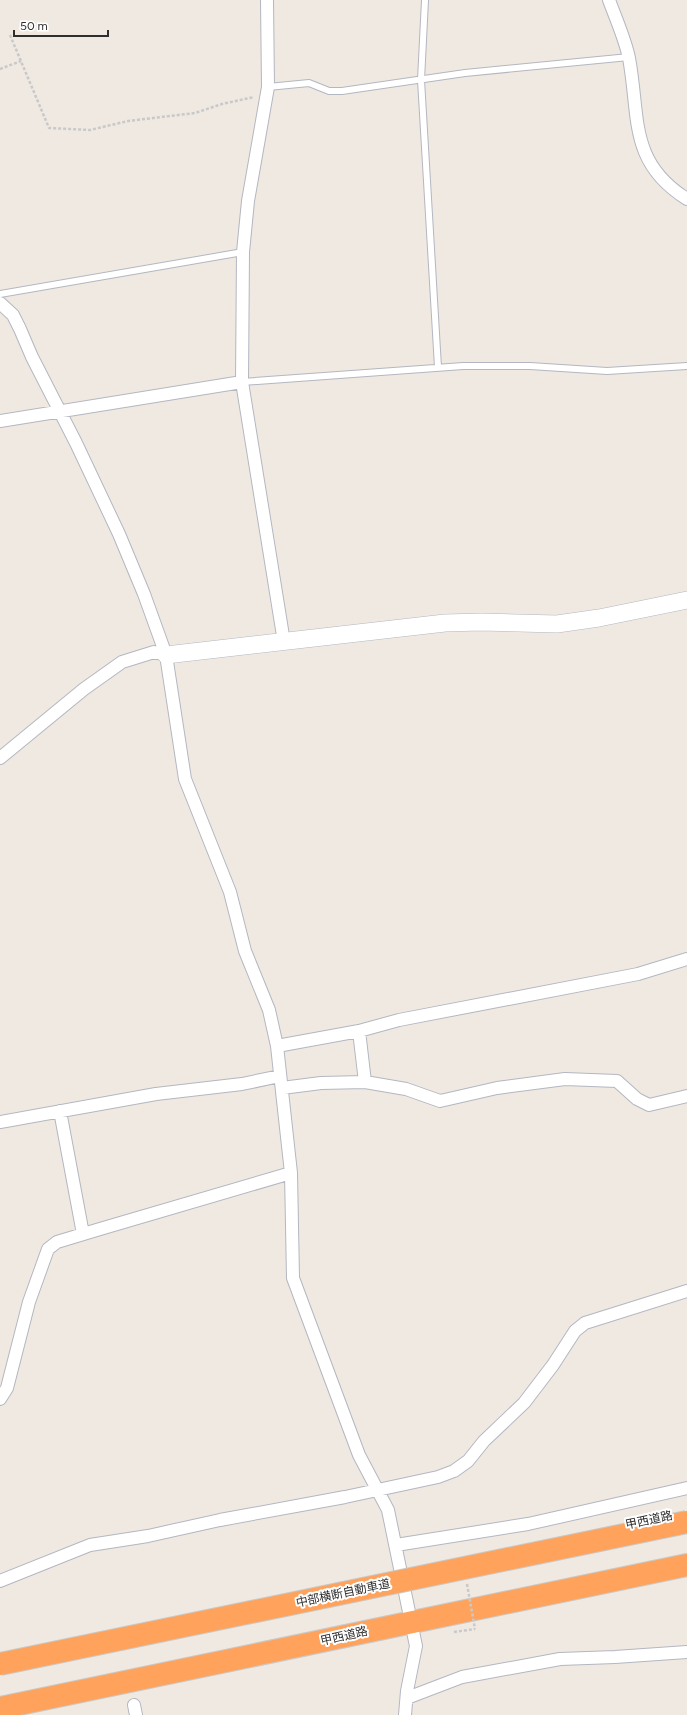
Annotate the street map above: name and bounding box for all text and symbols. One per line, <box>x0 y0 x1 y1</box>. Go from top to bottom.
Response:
scale bar <box>14 12 108 38</box>
text: 50 m <box>20 19 48 33</box>
street label: 甲西道路 <box>624 1508 674 1532</box>
street label: 中部横断自動車道 <box>295 1576 391 1610</box>
street label: 甲西道路 <box>319 1624 369 1648</box>

